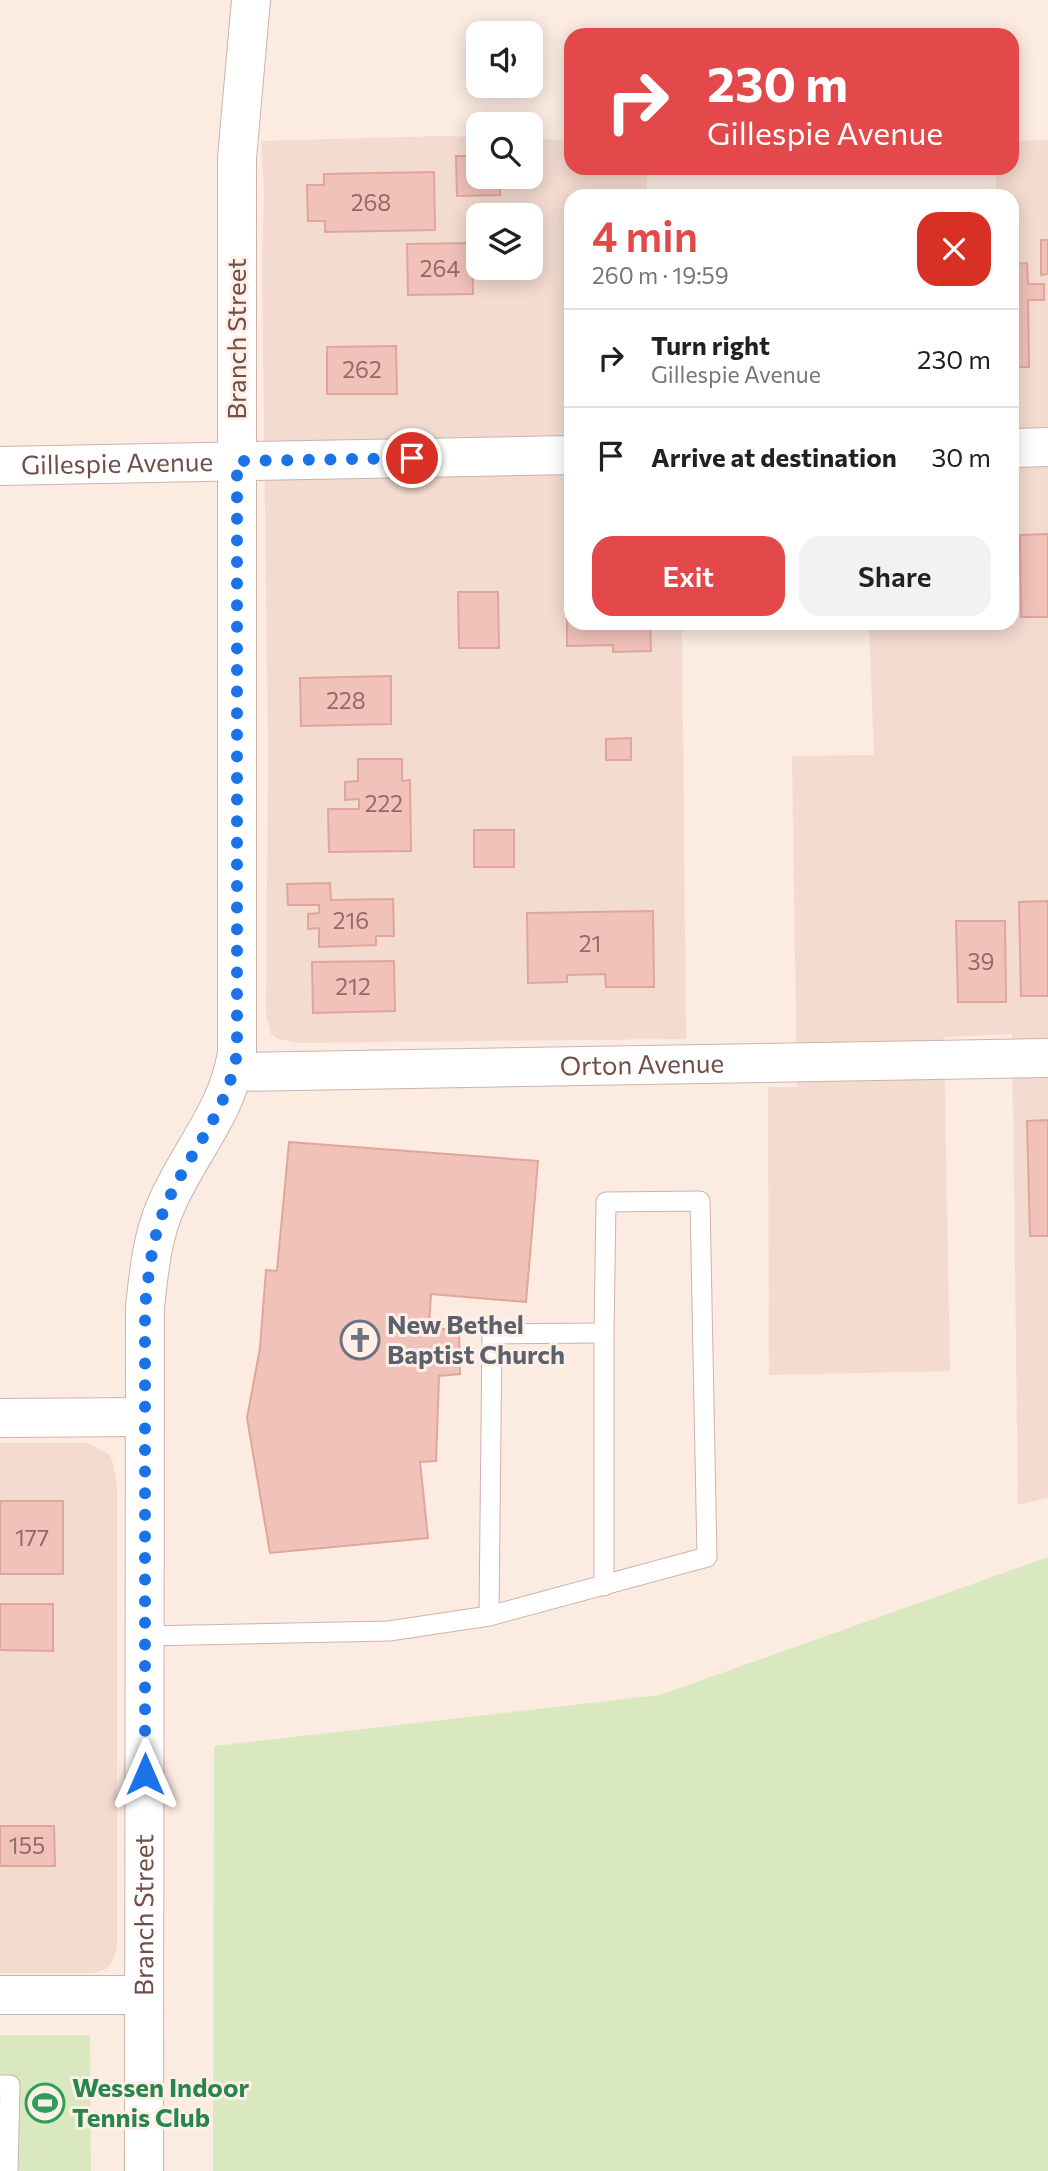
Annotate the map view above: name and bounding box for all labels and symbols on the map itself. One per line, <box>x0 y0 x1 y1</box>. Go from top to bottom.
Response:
house number: 268 <box>351 188 391 216</box>
house number: 264 <box>420 254 460 282</box>
street label: Branch Street <box>220 258 251 420</box>
house number: 262 <box>342 355 382 383</box>
pin <box>382 428 442 488</box>
street label: Gillespie Avenue <box>21 445 213 480</box>
house number: 228 <box>326 686 366 714</box>
house number: 222 <box>365 789 403 817</box>
house number: 216 <box>333 906 369 934</box>
house number: 21 <box>579 929 601 957</box>
house number: 39 <box>967 947 995 975</box>
house number: 212 <box>335 972 371 1000</box>
street label: Orton Avenue <box>560 1047 724 1080</box>
place label: New Bethel Baptist Church <box>387 1308 565 1369</box>
church icon: New Bethel Baptist Church <box>339 1319 381 1361</box>
house number: 177 <box>15 1523 49 1551</box>
position arrow <box>108 1737 182 1811</box>
house number: 155 <box>9 1831 45 1859</box>
street label: Branch Street <box>127 1834 158 1996</box>
place label: Wessen Indoor Tennis Club <box>72 2071 249 2132</box>
sports icon: Wessen Indoor Tennis Club <box>24 2082 66 2124</box>

